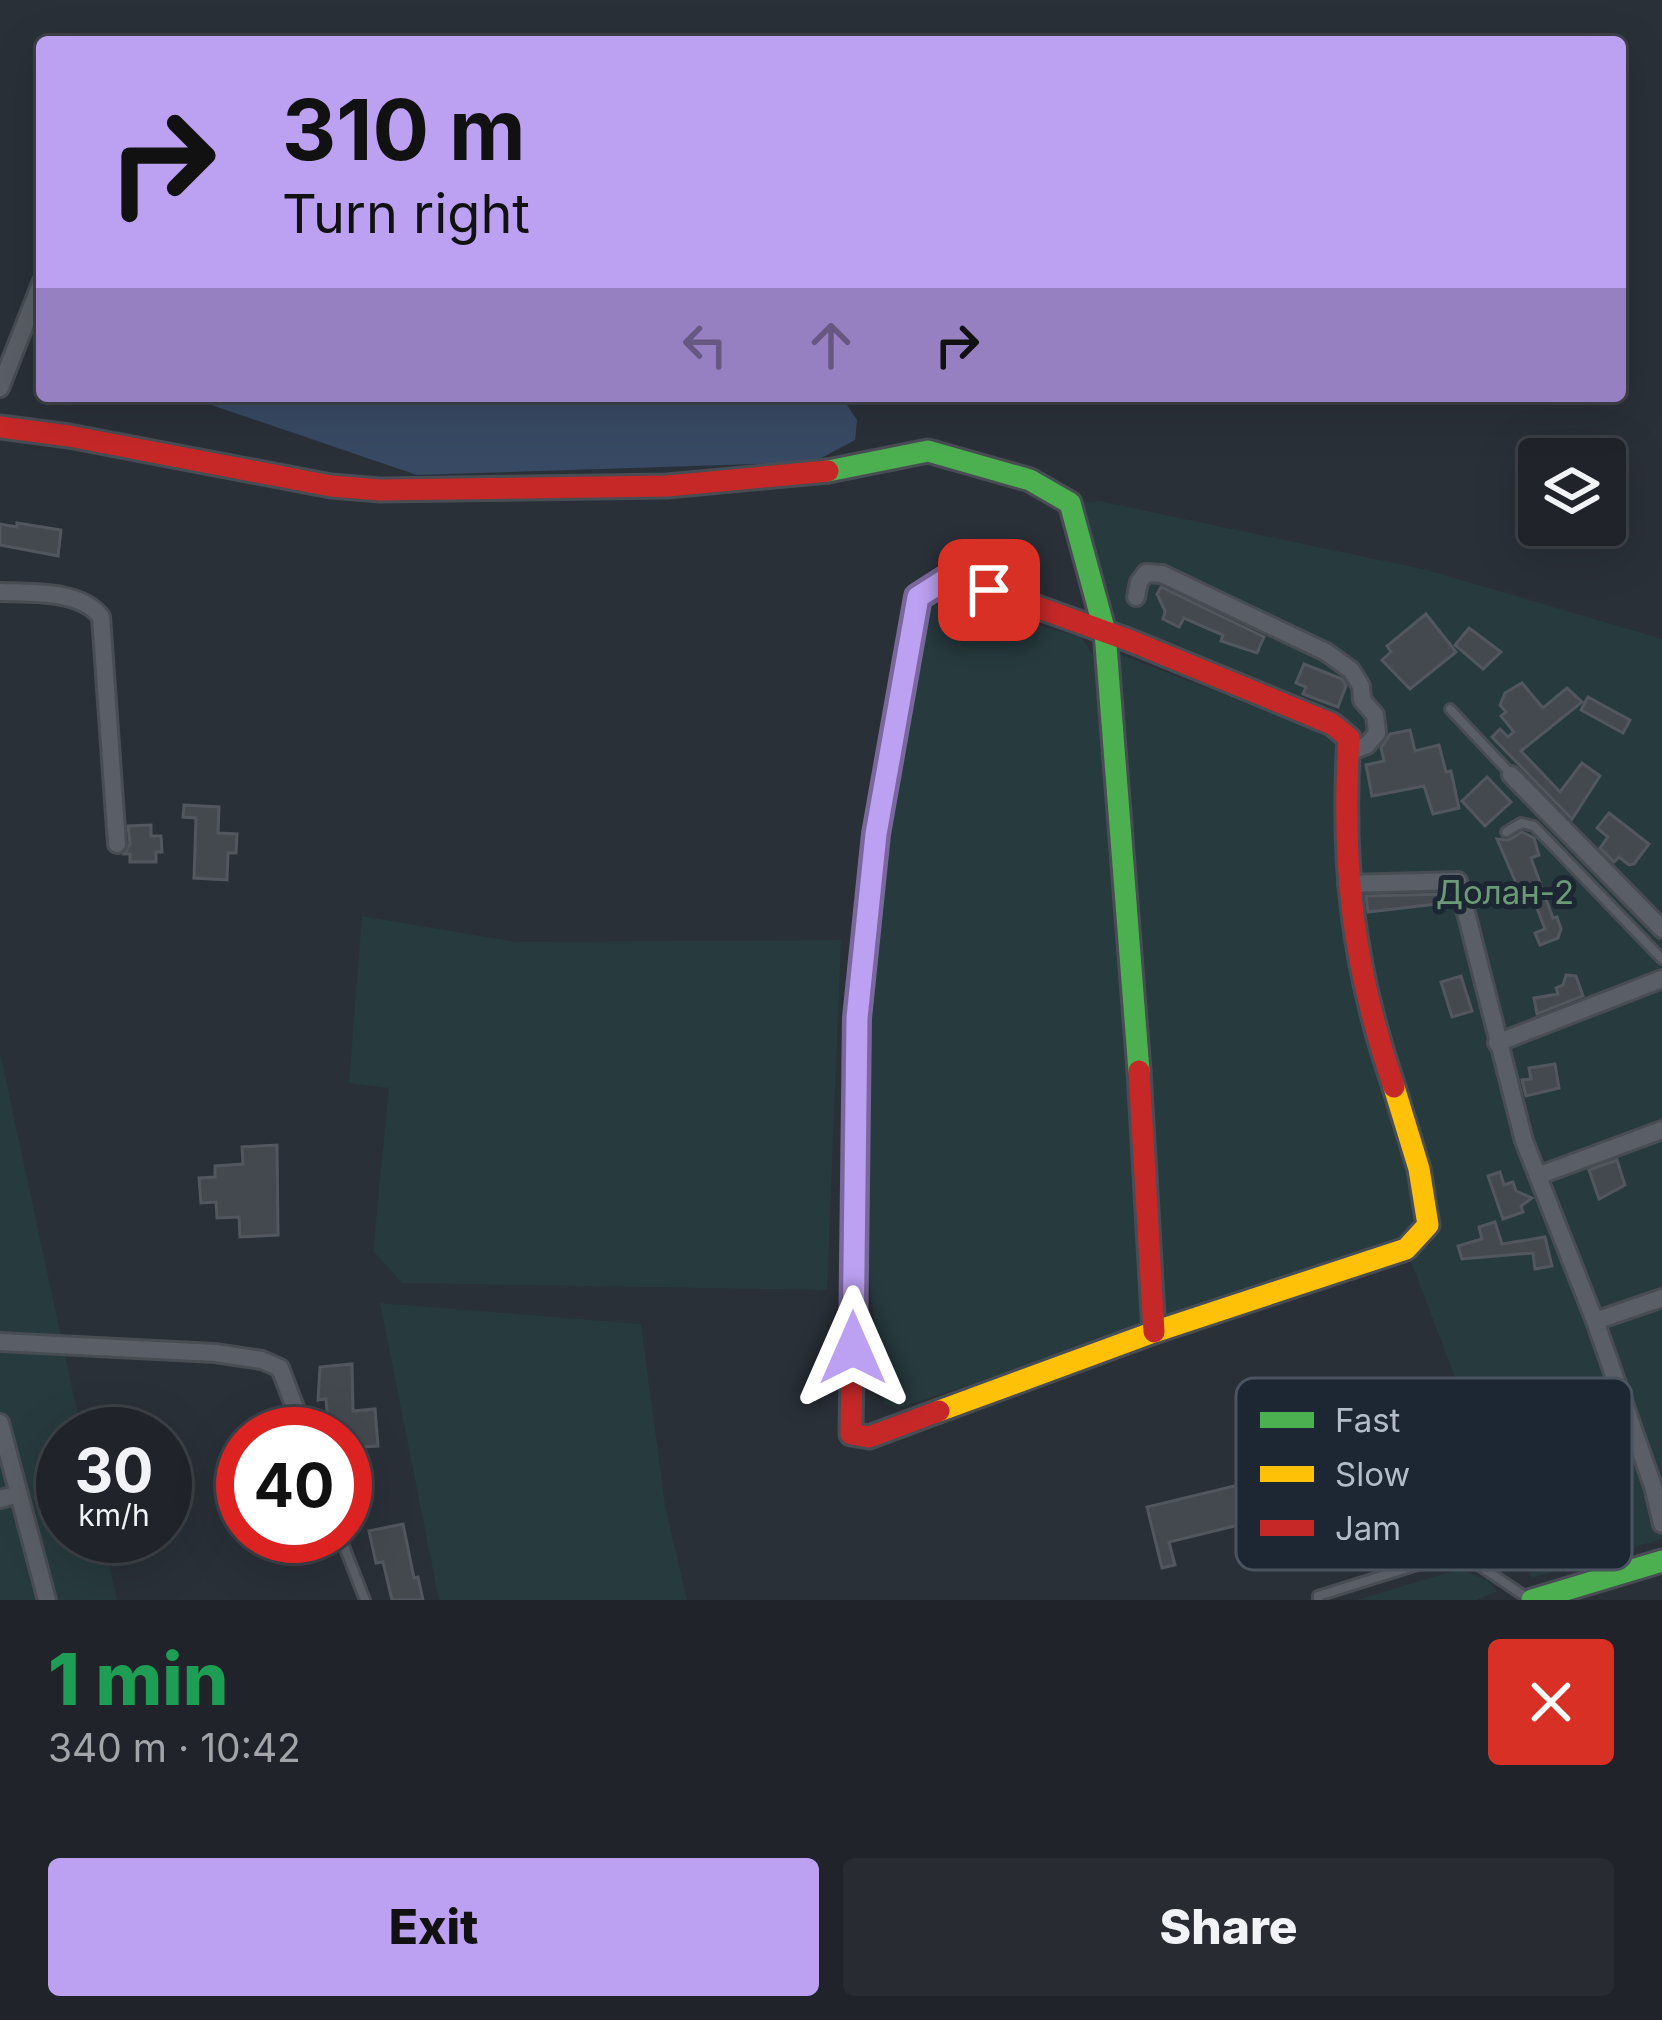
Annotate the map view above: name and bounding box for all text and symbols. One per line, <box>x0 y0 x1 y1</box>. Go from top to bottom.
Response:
text: 310 m <box>282 79 526 180</box>
icon: right <box>84 84 240 240</box>
text: Turn right <box>282 181 530 246</box>
icon: left <box>672 312 738 378</box>
icon: ahead <box>798 312 864 378</box>
icon: right <box>924 312 990 378</box>
map controls <box>1518 438 1626 546</box>
button: layers <box>1518 438 1626 546</box>
pin <box>938 539 1040 641</box>
icon: arrive <box>956 557 1022 623</box>
park label: Долан-2 <box>1436 872 1574 912</box>
position arrow <box>790 1285 916 1411</box>
legend <box>1236 1378 1632 1570</box>
text: Fast <box>1335 1400 1401 1440</box>
speed limit sign: 40 <box>216 1407 372 1563</box>
text: 30 <box>74 1434 154 1506</box>
text: Slow <box>1335 1454 1410 1494</box>
text: km/h <box>78 1497 150 1533</box>
text: Jam <box>1335 1508 1401 1548</box>
text: 1 min <box>48 1635 228 1722</box>
button: close <box>1488 1639 1614 1765</box>
text: 340 m · 10:42 <box>48 1724 301 1771</box>
button: Exit <box>48 1858 819 1996</box>
button: Share <box>843 1858 1614 1996</box>

